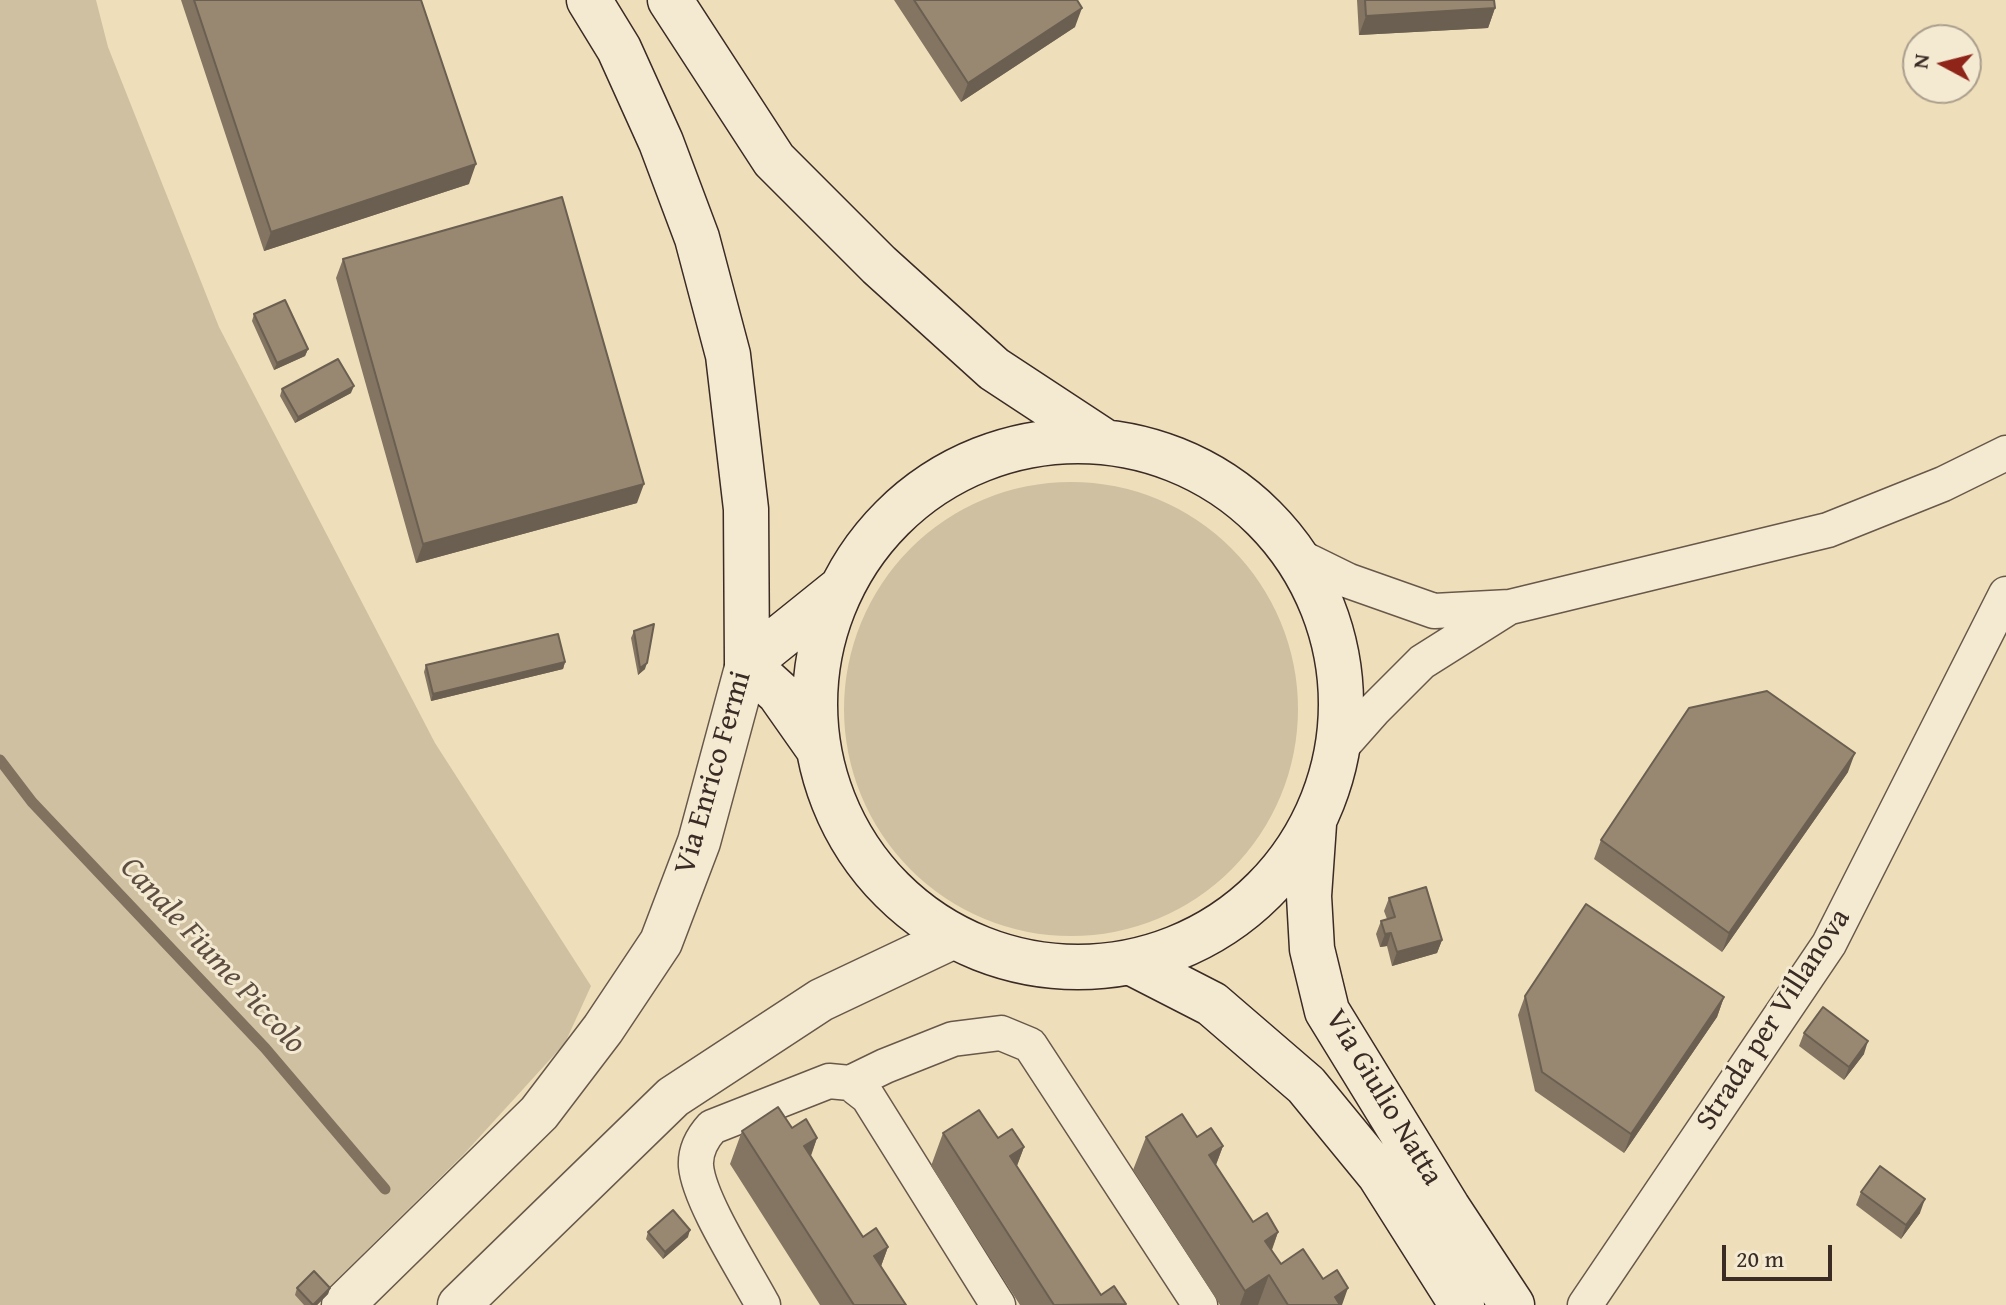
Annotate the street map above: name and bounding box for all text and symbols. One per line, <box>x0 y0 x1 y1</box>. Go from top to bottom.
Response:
north arrow <box>1902 24 1982 104</box>
text: N <box>1903 52 1937 71</box>
street label: Via Enrico Fermi <box>668 667 760 879</box>
water label: Canale Fiume Piccolo <box>111 850 313 1062</box>
street label: Strada per Villanova <box>1689 903 1859 1137</box>
street label: Via Giulio Natta <box>1316 1003 1450 1193</box>
scale bar <box>1726 1229 1836 1279</box>
text: 20 m <box>1736 1241 1784 1276</box>

